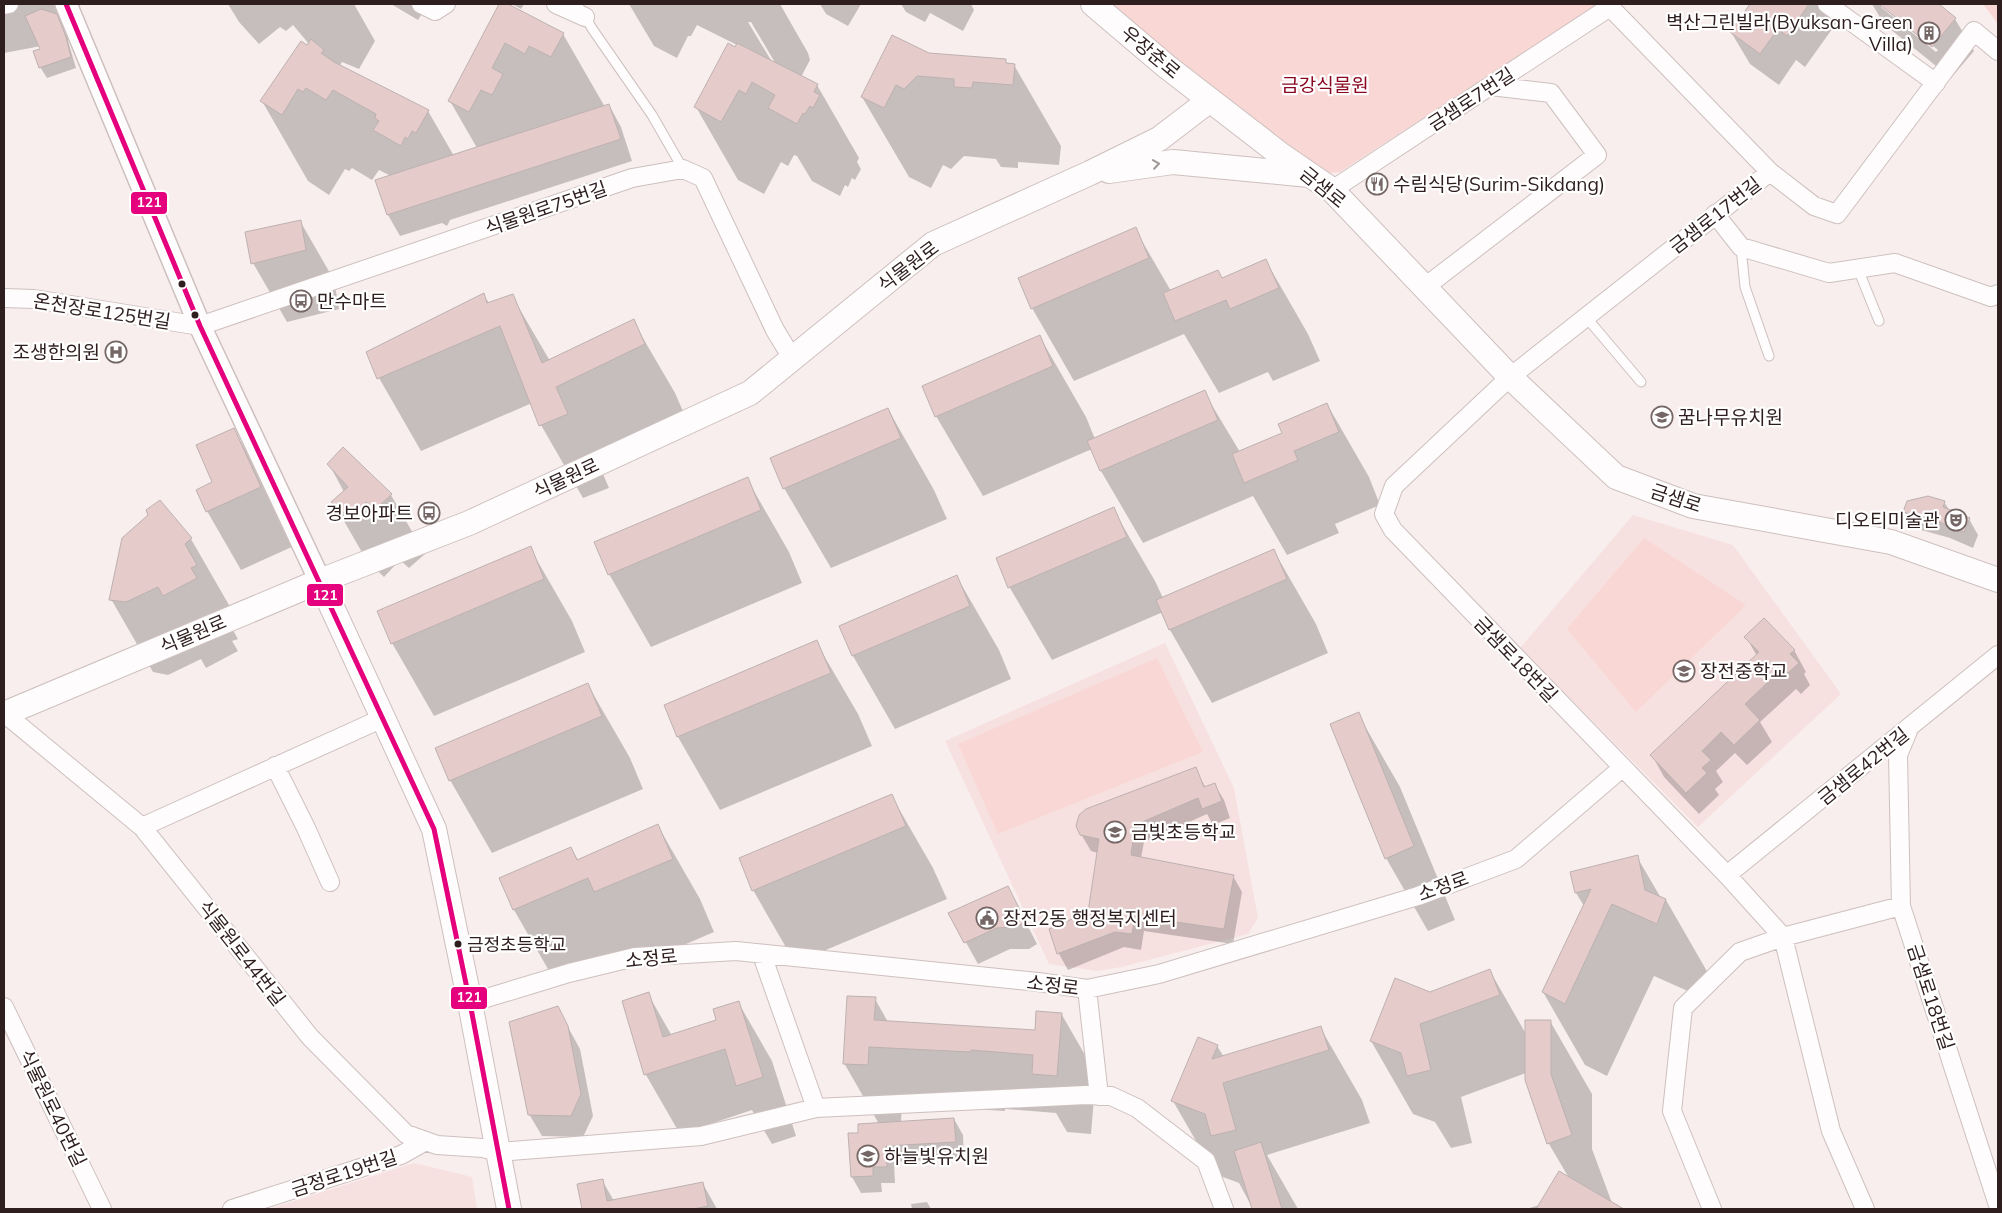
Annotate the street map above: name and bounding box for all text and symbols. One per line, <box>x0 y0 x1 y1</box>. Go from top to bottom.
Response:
place label: 벽산그린빌라(Byuksan-Green Villa) <box>1666 10 1913 56</box>
street label: 우장춘로 <box>1117 20 1185 84</box>
building icon: 벽산그린빌라(Byuksan-Green Villa) <box>1917 21 1941 45</box>
street label: 금샘로7번길 <box>1423 62 1519 136</box>
park label: 금강식물원 <box>1281 73 1369 97</box>
one-way arrow <box>1152 159 1160 170</box>
street label: 금샘로 <box>1295 161 1351 213</box>
restaurant icon: 수림식당(Surim-Sikdang) <box>1365 172 1389 196</box>
place label: 수림식당(Surim-Sikdang) <box>1393 172 1605 196</box>
street label: 금샘로17번길 <box>1664 172 1766 258</box>
street label: 식물원로75번길 <box>482 176 610 240</box>
line badge: 121 <box>130 191 168 215</box>
text: 121 <box>136 193 162 211</box>
street label: 식물원로 <box>873 235 943 297</box>
unlabelled marker <box>177 279 187 289</box>
street label: 온천장로125번길 <box>31 288 173 334</box>
bus stop icon: 만수마트 <box>289 289 313 313</box>
place label: 만수마트 <box>317 289 387 313</box>
unlabelled marker <box>190 310 200 320</box>
place label: 조생한의원 <box>13 340 100 364</box>
hospital icon: 조생한의원 <box>104 340 128 364</box>
school or university icon: 꿈나무유치원 <box>1650 405 1674 429</box>
place label: 꿈나무유치원 <box>1678 405 1783 429</box>
street label: 식물원로 <box>529 452 603 504</box>
street label: 금샘로 <box>1647 478 1705 518</box>
place label: 경보아파트 <box>326 501 413 525</box>
bus stop icon: 경보아파트 <box>417 501 441 525</box>
place label: 디오티미술관 <box>1835 508 1940 532</box>
theatre icon: 디오티미술관 <box>1944 508 1968 532</box>
line badge: 121 <box>306 583 344 607</box>
text: 121 <box>312 586 338 604</box>
street label: 식물원로 <box>156 609 230 659</box>
street label: 금샘로18번길 <box>1469 611 1563 707</box>
school or university icon: 장전중학교 <box>1672 659 1696 683</box>
place label: 장전중학교 <box>1700 659 1787 683</box>
street label: 금샘로42번길 <box>1813 722 1913 810</box>
school or university icon: 금빛초등학교 <box>1103 820 1127 844</box>
place label: 금빛초등학교 <box>1131 820 1236 844</box>
street label: 소정로 <box>1414 866 1472 906</box>
street label: 식물원로44번길 <box>193 895 291 1011</box>
public building icon: 장전2동 행정복지센터 <box>975 906 999 930</box>
place label: 장전2동 행정복지센터 <box>1003 906 1177 930</box>
place label: 금정초등학교 <box>467 933 566 956</box>
marker: 금정초등학교 <box>453 939 463 949</box>
street label: 금샘로18번길 <box>1903 941 1959 1053</box>
street label: 소정로 <box>624 943 678 973</box>
street label: 소정로 <box>1026 970 1080 1000</box>
line badge: 121 <box>450 986 488 1010</box>
text: 121 <box>456 988 482 1006</box>
street label: 식물원로40번길 <box>14 1045 92 1171</box>
school or university icon: 하늘빛유치원 <box>856 1144 880 1168</box>
place label: 하늘빛유치원 <box>884 1144 989 1168</box>
street label: 금정로19번길 <box>288 1145 400 1201</box>

